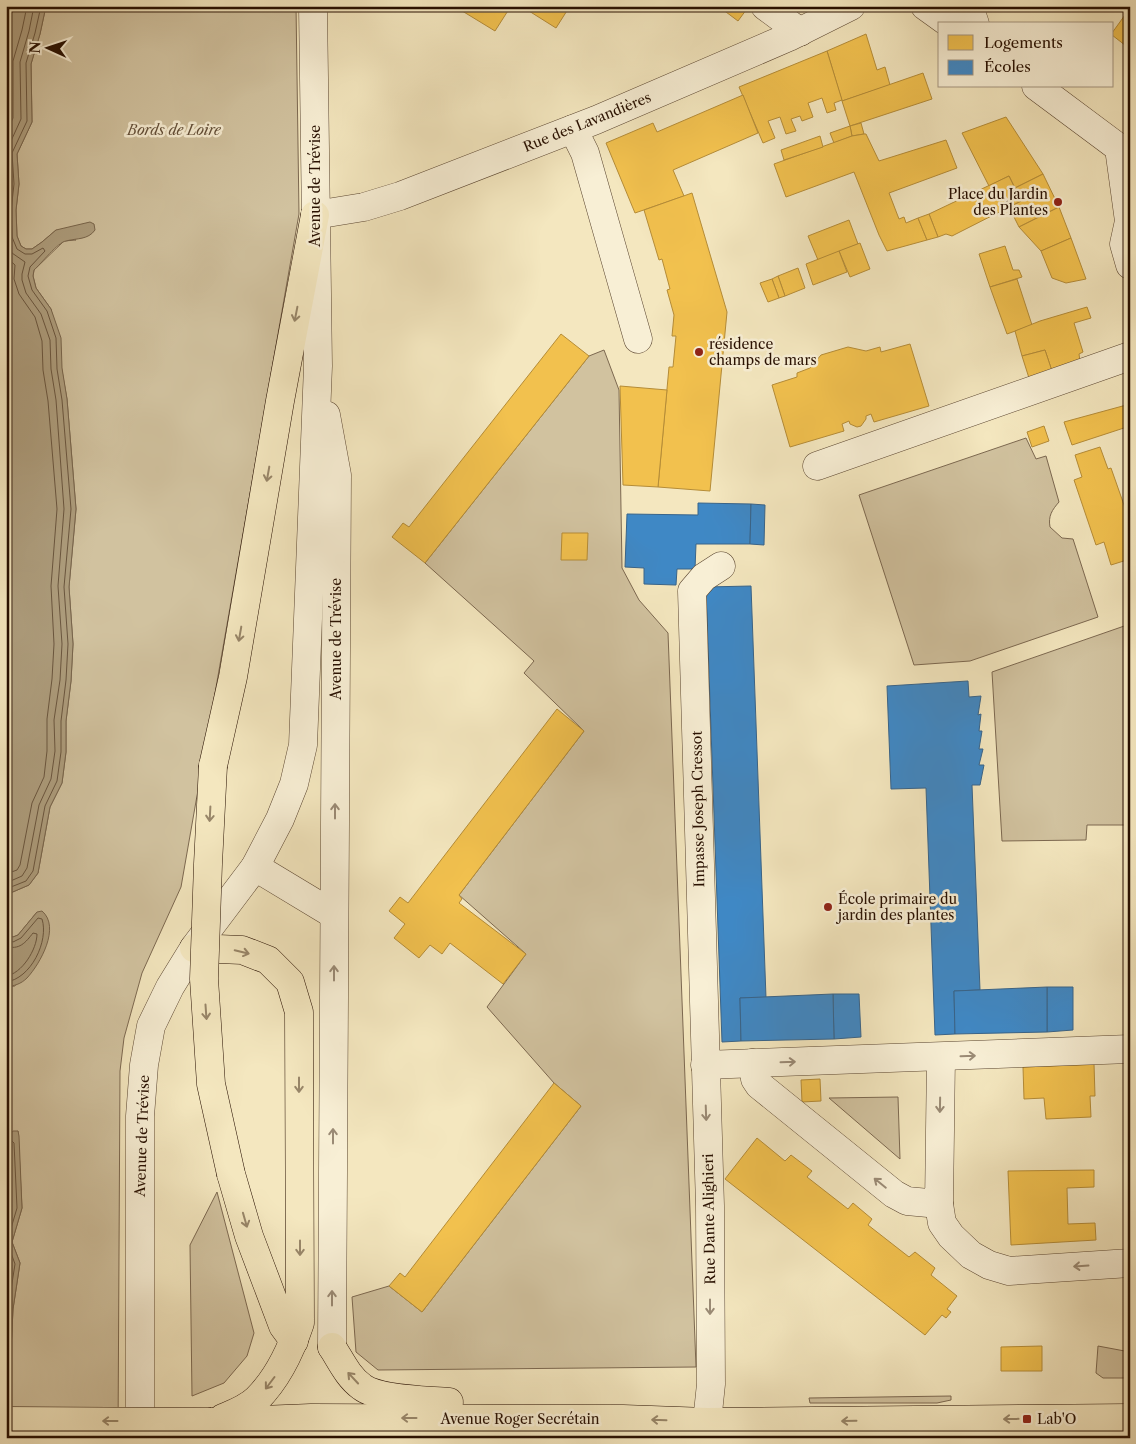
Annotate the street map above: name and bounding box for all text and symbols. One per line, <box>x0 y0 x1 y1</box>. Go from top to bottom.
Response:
north arrow <box>22 22 72 72</box>
legend <box>938 22 1114 88</box>
text: Logements <box>984 33 1063 52</box>
text: N <box>26 41 44 54</box>
text: Écoles <box>984 57 1031 76</box>
street label: Rue des Lavandières <box>520 88 654 156</box>
park label: Bords de Loire <box>126 121 222 139</box>
street label: Avenue de Trévise <box>306 125 324 248</box>
place label: Place du Jardin des Plantes <box>948 185 1048 219</box>
marker: Place du Jardin des Plantes <box>1052 196 1064 208</box>
one-way arrow <box>291 306 301 322</box>
place label: résidence champs de mars <box>709 335 817 369</box>
marker: résidence champs de mars <box>693 346 705 358</box>
one-way arrow <box>262 466 272 482</box>
street label: Avenue de Trévise <box>327 578 345 701</box>
one-way arrow <box>234 626 244 642</box>
street label: Impasse Joseph Cressot <box>688 731 708 887</box>
one-way arrow <box>330 803 340 820</box>
one-way arrow <box>206 806 215 822</box>
place label: École primaire du jardin des plantes <box>835 890 958 924</box>
marker: École primaire du jardin des plantes <box>822 901 834 913</box>
one-way arrow <box>234 948 250 957</box>
one-way arrow <box>329 966 339 982</box>
one-way arrow <box>202 1003 211 1019</box>
one-way arrow <box>960 1051 976 1060</box>
one-way arrow <box>780 1057 796 1066</box>
street label: Avenue de Trévise <box>131 1075 153 1198</box>
one-way arrow <box>294 1077 304 1093</box>
one-way arrow <box>935 1097 945 1113</box>
one-way arrow <box>702 1105 711 1121</box>
one-way arrow <box>328 1128 338 1144</box>
street label: Rue Dante Alighieri <box>699 1153 719 1285</box>
one-way arrow <box>874 1178 887 1189</box>
one-way arrow <box>240 1212 250 1228</box>
one-way arrow <box>295 1240 305 1256</box>
one-way arrow <box>1073 1262 1089 1271</box>
one-way arrow <box>327 1291 337 1307</box>
one-way arrow <box>705 1299 715 1315</box>
one-way arrow <box>347 1372 359 1385</box>
one-way arrow <box>264 1376 275 1389</box>
street label: Avenue Roger Secrétain <box>439 1410 600 1428</box>
place label: Lab'O <box>1037 1410 1076 1428</box>
one-way arrow <box>401 1413 417 1423</box>
marker: Lab'O <box>1021 1413 1033 1425</box>
one-way arrow <box>1003 1414 1020 1424</box>
one-way arrow <box>102 1416 118 1426</box>
one-way arrow <box>651 1416 667 1425</box>
one-way arrow <box>841 1416 857 1426</box>

